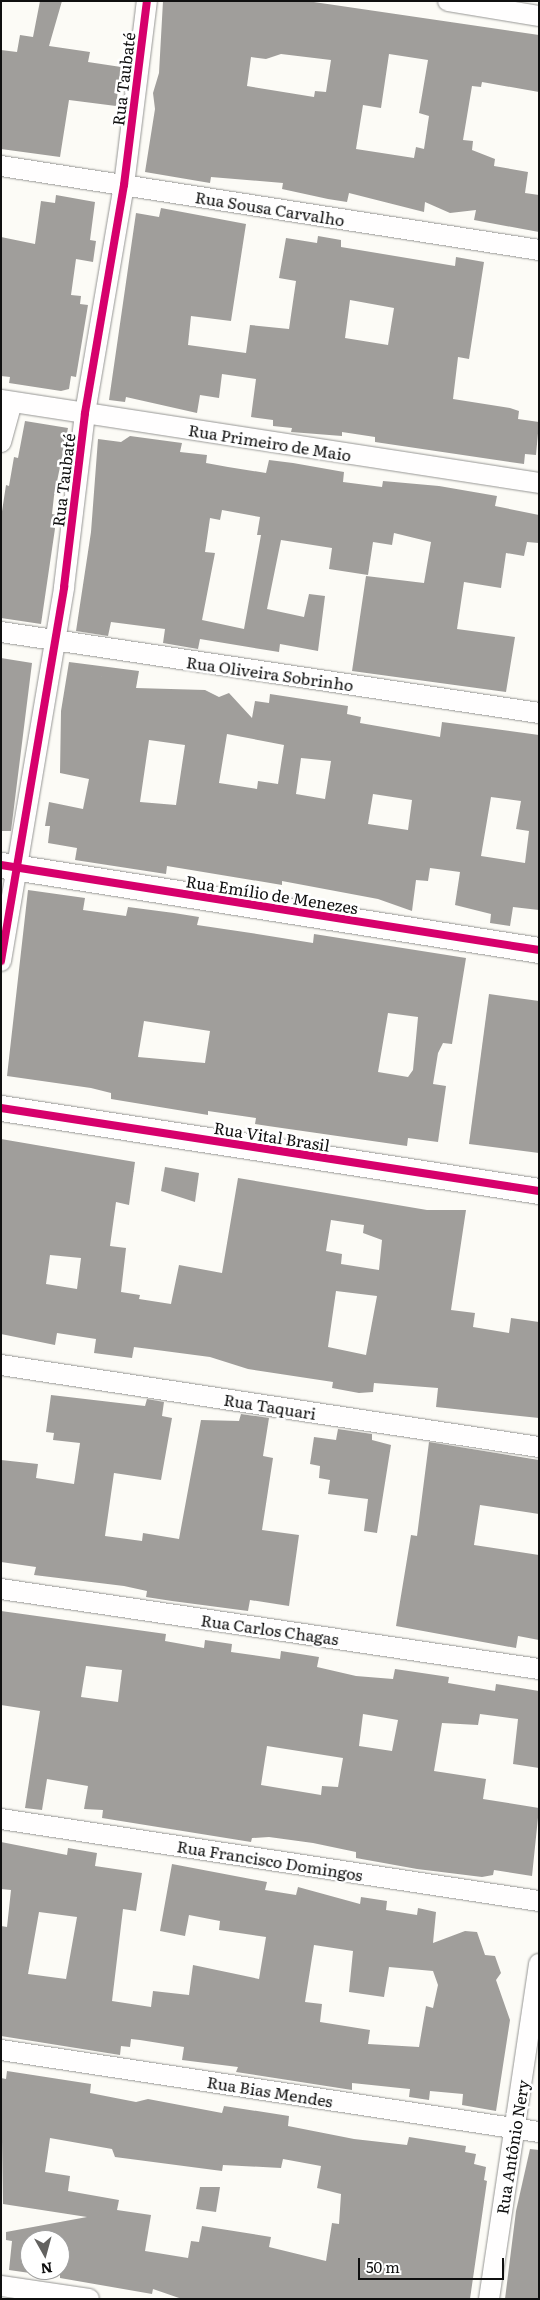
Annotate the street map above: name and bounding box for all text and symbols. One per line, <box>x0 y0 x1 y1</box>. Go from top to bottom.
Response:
street label: Rua Taubaté <box>108 31 138 127</box>
street label: Rua Sousa Carvalho <box>194 187 346 229</box>
street label: Rua Primeiro de Maio <box>187 420 353 464</box>
street label: Rua Taubaté <box>48 432 78 528</box>
street label: Rua Oliveira Sobrinho <box>185 652 355 694</box>
street label: Rua Emílio de Menezes <box>185 871 359 917</box>
street label: Rua Vital Brasil <box>213 1117 331 1155</box>
street label: Rua Taquari <box>223 1389 317 1423</box>
street label: Rua Carlos Chagas <box>200 1610 340 1648</box>
street label: Rua Francisco Domingos <box>176 1836 364 1884</box>
street label: Rua Bias Mendes <box>206 2072 334 2110</box>
street label: Rua Antônio Nery <box>492 2078 532 2216</box>
north arrow <box>20 2230 70 2280</box>
scale bar <box>360 2248 506 2280</box>
text: 50 m <box>366 2255 400 2278</box>
text: N <box>40 2258 54 2280</box>

